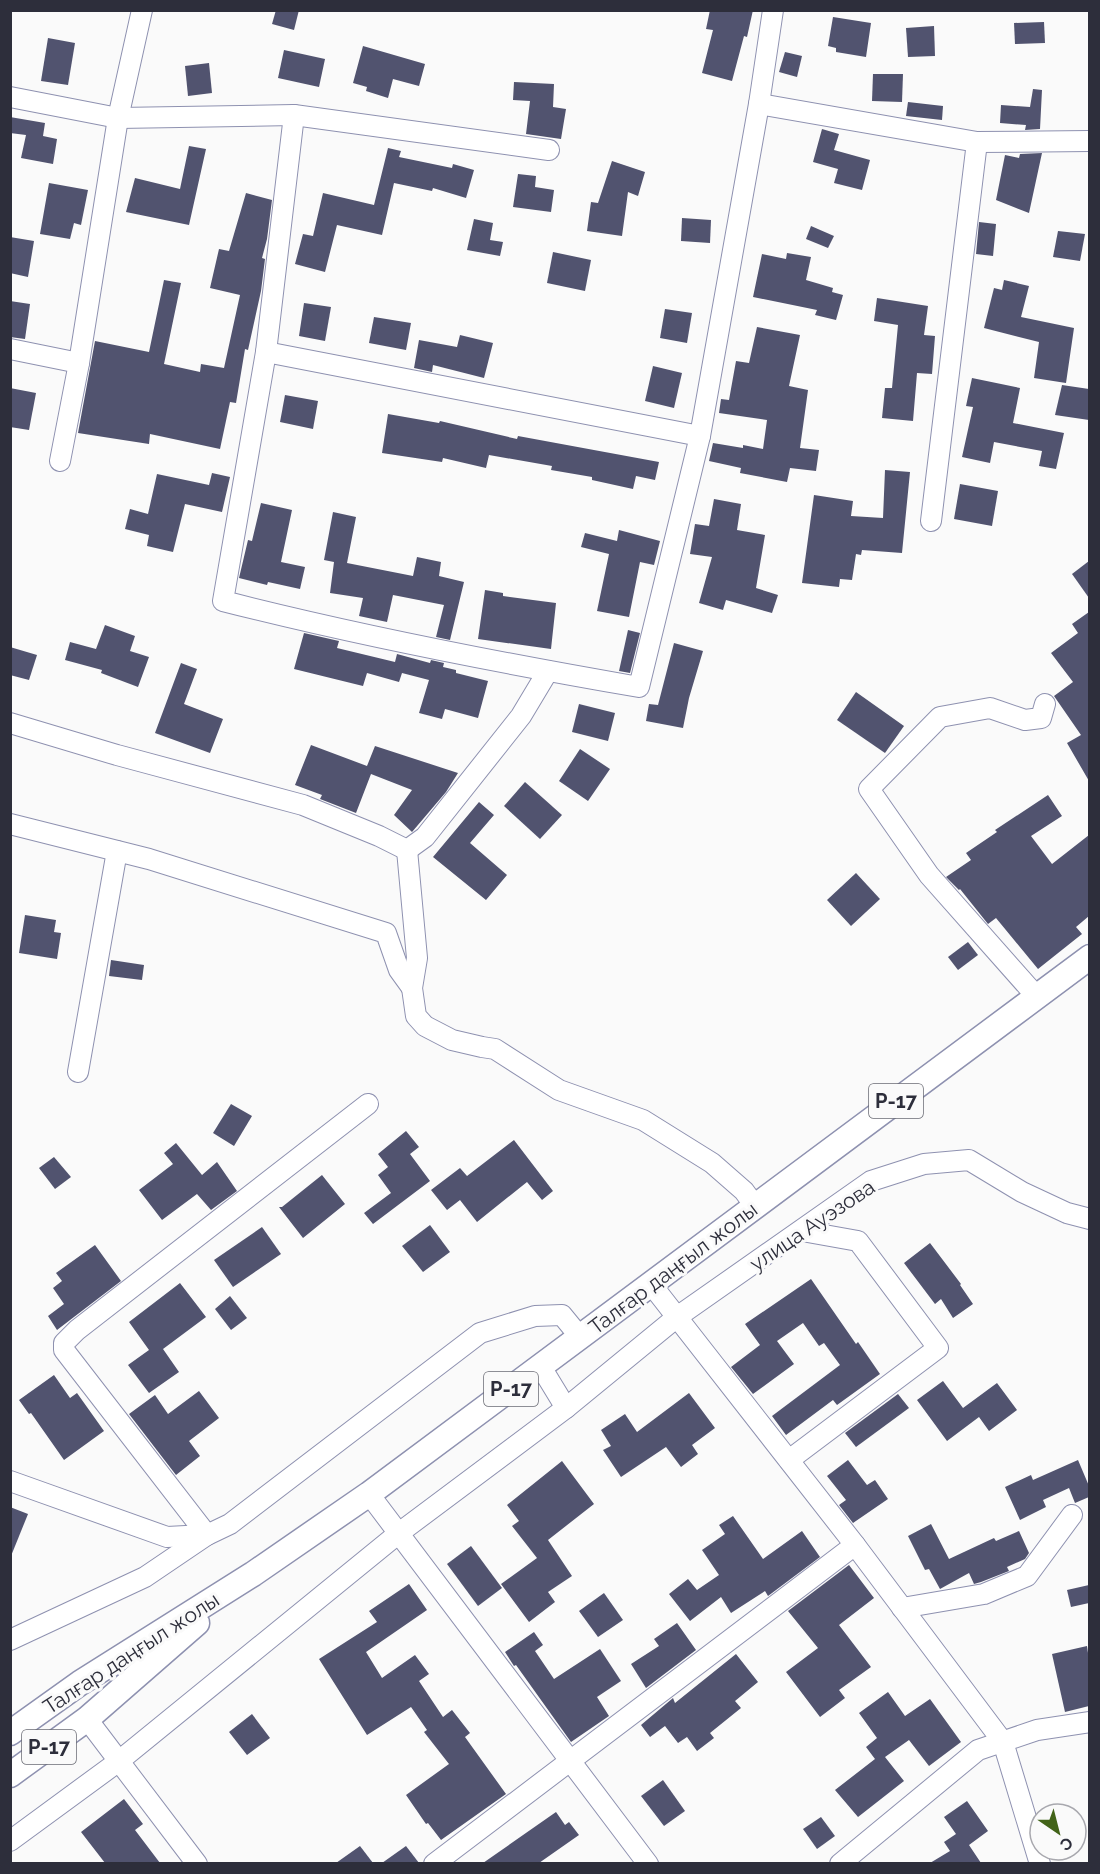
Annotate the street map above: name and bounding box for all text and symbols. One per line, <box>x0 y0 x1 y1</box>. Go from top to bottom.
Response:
road number: P-17 <box>869 1084 923 1118</box>
street label: улица Ауэзова <box>745 1174 879 1276</box>
street label: Талғар даңғыл жолы <box>584 1196 762 1340</box>
road number: P-17 <box>484 1372 538 1406</box>
street label: Талғар даңғыл жолы <box>38 1587 224 1719</box>
road number: P-17 <box>22 1730 76 1764</box>
north arrow <box>1028 1802 1088 1862</box>
text: С <box>1056 1833 1076 1855</box>

